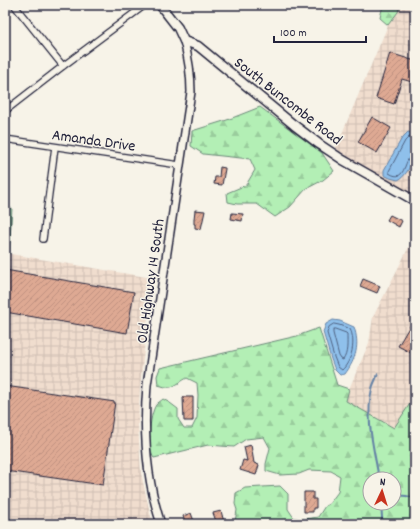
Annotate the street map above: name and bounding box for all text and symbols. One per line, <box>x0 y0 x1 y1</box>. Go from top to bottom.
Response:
scale bar <box>274 18 366 44</box>
text: 100 m <box>280 25 307 42</box>
street label: South Buncombe Road <box>228 52 347 152</box>
street label: Amanda Drive <box>50 124 137 159</box>
street label: Old Highway 14 South <box>131 218 172 345</box>
north arrow <box>362 471 402 511</box>
text: N <box>379 475 386 491</box>

